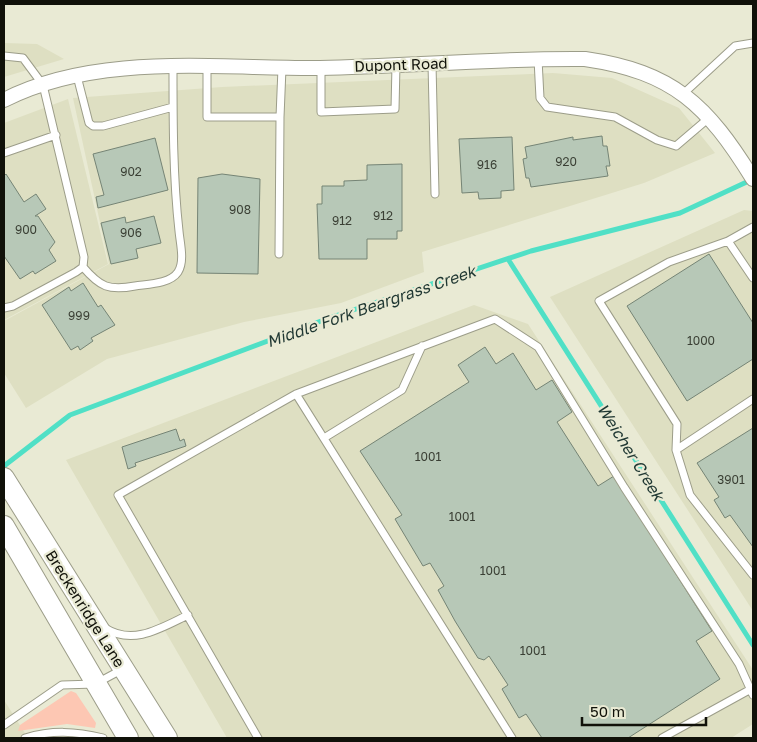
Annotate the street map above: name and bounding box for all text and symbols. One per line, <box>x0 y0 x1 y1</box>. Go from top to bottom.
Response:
street label: Dupont Road <box>354 53 448 75</box>
house number: 920 <box>555 154 577 169</box>
house number: 916 <box>477 157 497 172</box>
house number: 902 <box>120 164 142 179</box>
house number: 908 <box>229 202 251 217</box>
house number: 912 <box>373 208 393 223</box>
house number: 912 <box>332 213 352 228</box>
house number: 900 <box>15 222 37 237</box>
house number: 906 <box>120 225 142 240</box>
water label: Middle Fork Beargrass Creek <box>264 260 480 351</box>
house number: 999 <box>68 308 90 323</box>
house number: 1000 <box>687 333 715 348</box>
water label: Weicher Creek <box>593 400 670 506</box>
house number: 1001 <box>415 449 441 464</box>
house number: 3901 <box>717 472 745 487</box>
house number: 1001 <box>449 509 475 524</box>
street label: Breckenridge Lane <box>43 547 129 671</box>
house number: 1001 <box>480 563 506 578</box>
house number: 1001 <box>520 643 546 658</box>
scale bar <box>582 694 706 726</box>
text: 50 m <box>590 702 625 720</box>

